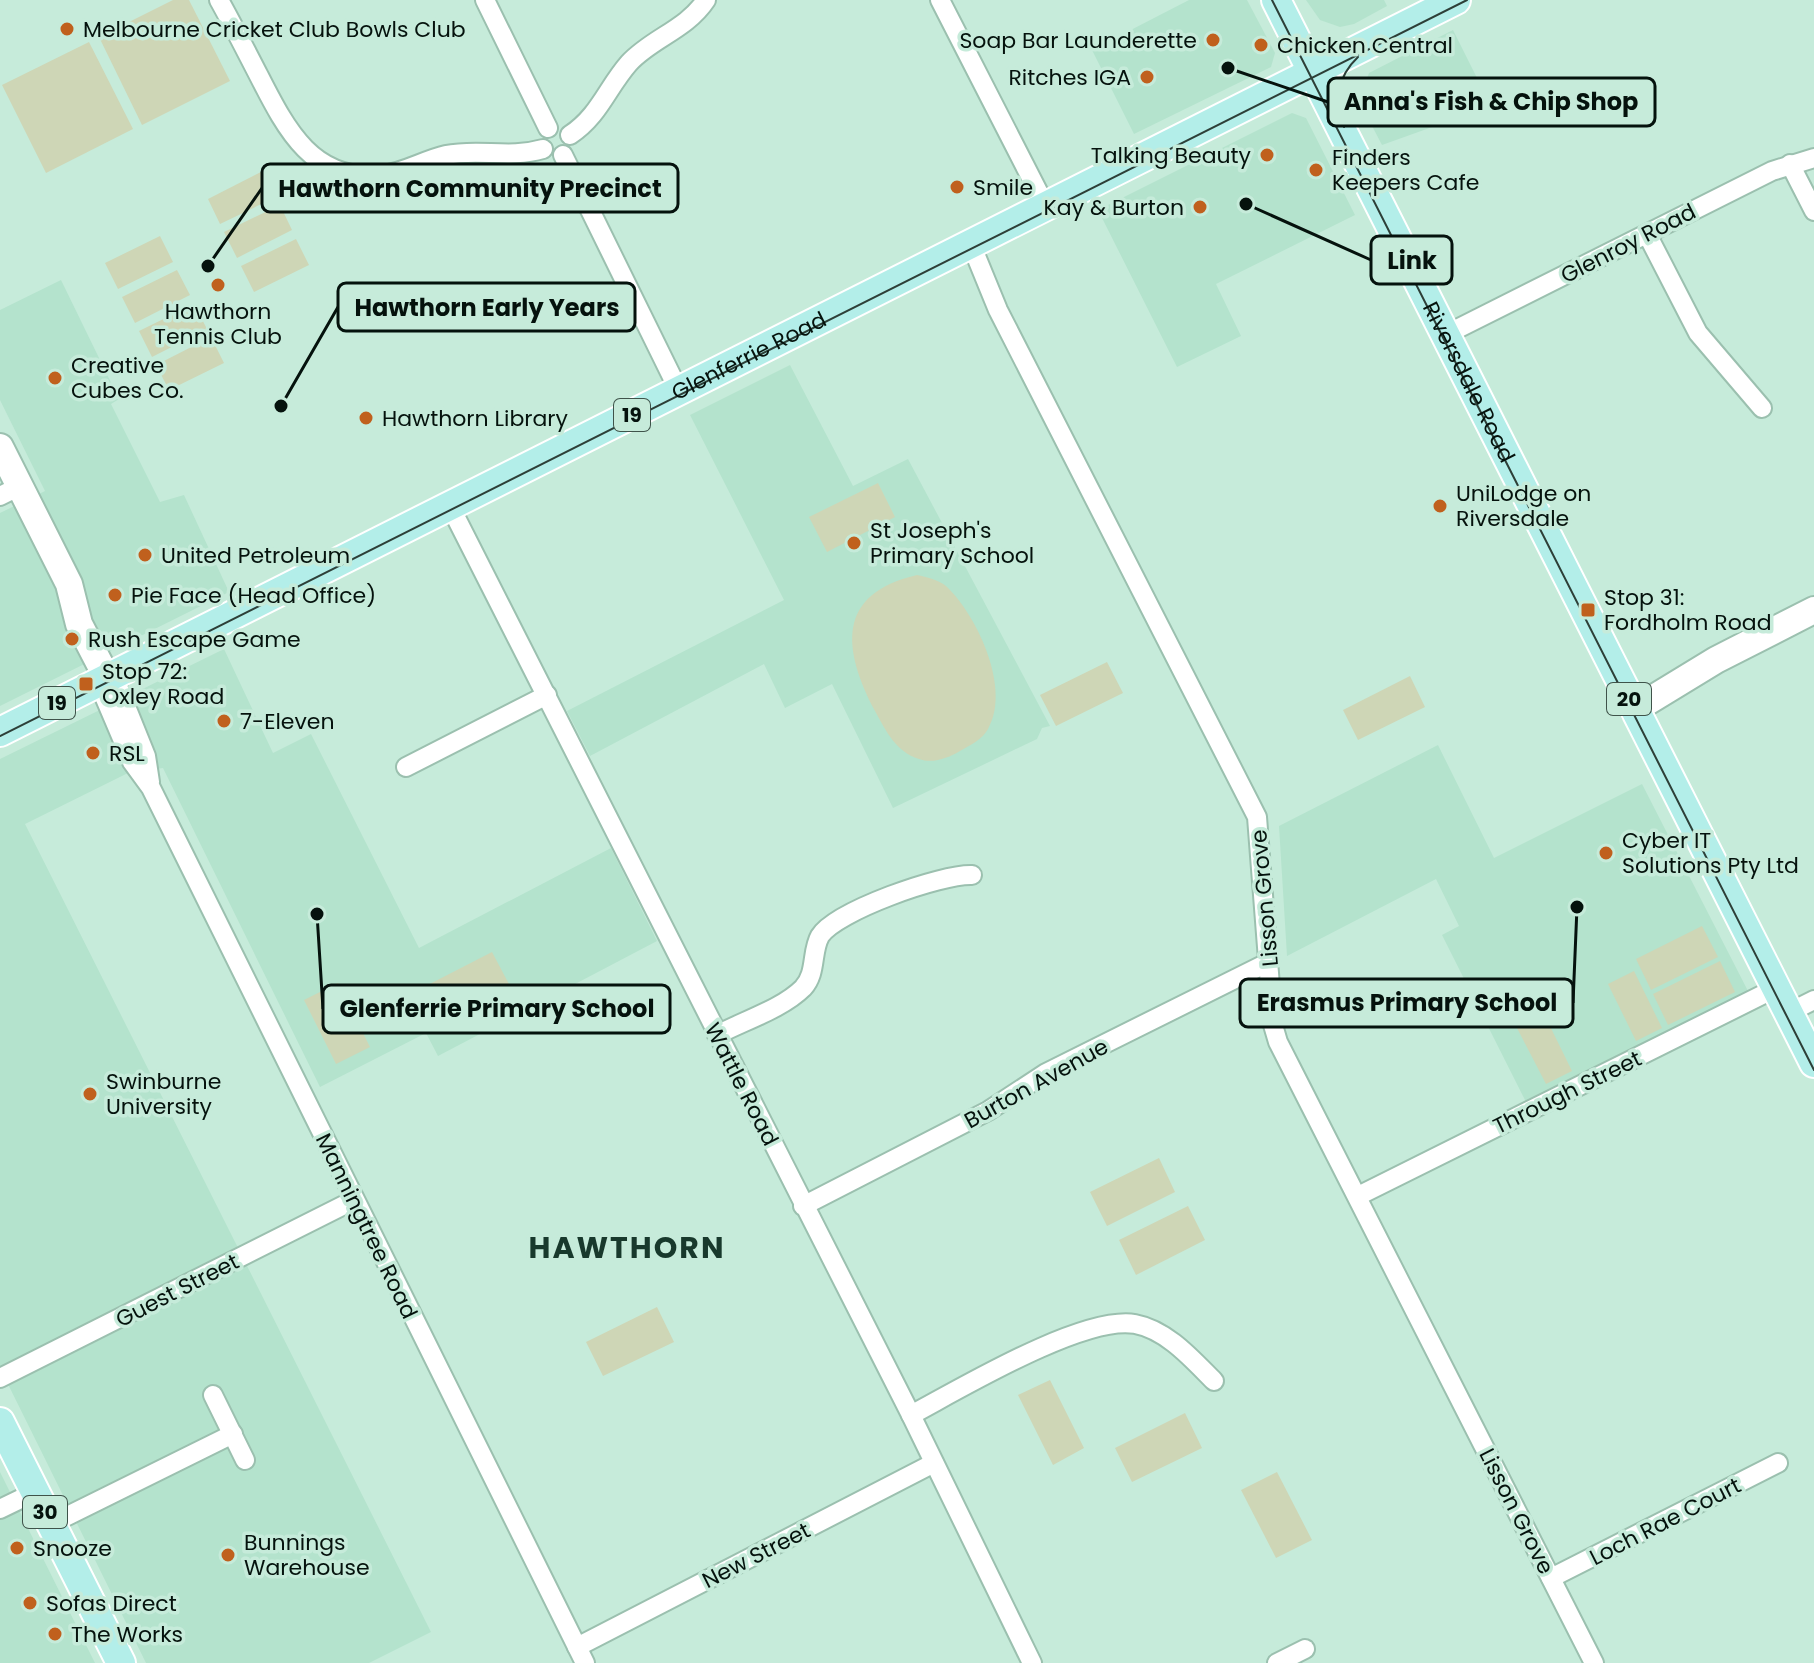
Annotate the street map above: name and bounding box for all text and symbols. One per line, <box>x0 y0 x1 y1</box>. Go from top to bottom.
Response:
place label: Melbourne Cricket Club Bowls Club <box>83 14 466 45</box>
marker: Melbourne Cricket Club Bowls Club <box>58 20 76 38</box>
place label: Soap Bar Launderette <box>959 25 1197 56</box>
place label: Chicken Central <box>1277 30 1453 61</box>
marker: Soap Bar Launderette <box>1204 31 1222 49</box>
marker: Chicken Central <box>1252 36 1270 54</box>
place label: Ritches IGA <box>1008 62 1131 93</box>
marker: Ritches IGA <box>1138 68 1156 86</box>
callout: Anna's Fish & Chip Shop <box>1328 78 1655 126</box>
text: Anna's Fish & Chip Shop <box>1344 85 1638 118</box>
place label: Talking Beauty <box>1091 140 1252 171</box>
place label: Finders Keepers Cafe <box>1332 142 1479 198</box>
marker: Talking Beauty <box>1258 146 1276 164</box>
marker: Finders Keepers Cafe <box>1307 161 1325 179</box>
callout: Hawthorn Community Precinct <box>262 164 678 212</box>
text: Hawthorn Community Precinct <box>278 172 662 205</box>
place label: Smile <box>973 172 1033 203</box>
marker: Smile <box>948 178 966 196</box>
place label: Kay & Burton <box>1044 192 1184 223</box>
street label: Glenroy Road <box>1555 196 1701 291</box>
marker: Kay & Burton <box>1191 198 1209 216</box>
callout: Link <box>1371 236 1452 284</box>
text: Link <box>1387 244 1437 277</box>
marker: Hawthorn Tennis Club <box>209 276 227 294</box>
callout: Hawthorn Early Years <box>338 283 635 331</box>
text: Hawthorn Early Years <box>354 291 620 324</box>
place label: Hawthorn Tennis Club <box>154 296 282 352</box>
street label: Riversdale Road <box>1415 296 1522 468</box>
street label: Glenferrie Road <box>666 304 832 408</box>
place label: Creative Cubes Co. <box>71 350 184 406</box>
marker: Creative Cubes Co. <box>46 369 64 387</box>
road number: 19 <box>614 399 650 431</box>
place label: Hawthorn Library <box>382 403 569 434</box>
marker: Hawthorn Library <box>357 409 375 427</box>
place label: UniLodge on Riversdale <box>1456 478 1591 534</box>
marker: UniLodge on Riversdale <box>1431 497 1449 515</box>
place label: St Joseph's Primary School <box>870 515 1034 571</box>
marker: St Joseph's Primary School <box>845 534 863 552</box>
place label: United Petroleum <box>161 540 350 571</box>
marker: United Petroleum <box>136 546 154 564</box>
place label: Pie Face (Head Office) <box>131 580 376 611</box>
place label: Stop 31: Fordholm Road <box>1604 582 1772 638</box>
marker: Pie Face (Head Office) <box>106 586 124 604</box>
marker: Stop 31: Fordholm Road <box>1579 601 1597 619</box>
place label: Rush Escape Game <box>88 624 301 655</box>
marker: Rush Escape Game <box>63 630 81 648</box>
place label: Stop 72: Oxley Road <box>102 656 224 712</box>
marker: Stop 72: Oxley Road <box>77 675 95 693</box>
road number: 20 <box>1607 683 1651 715</box>
road number: 19 <box>39 687 75 719</box>
place label: 7-Eleven <box>240 706 335 737</box>
marker: 7-Eleven <box>215 712 233 730</box>
place label: RSL <box>109 738 145 769</box>
marker: RSL <box>84 744 102 762</box>
place label: Cyber IT Solutions Pty Ltd <box>1622 825 1799 881</box>
street label: Lisson Grove <box>1243 828 1286 968</box>
marker: Cyber IT Solutions Pty Ltd <box>1597 844 1615 862</box>
callout: Erasmus Primary School <box>1240 979 1573 1027</box>
callout: Glenferrie Primary School <box>323 985 670 1033</box>
text: Erasmus Primary School <box>1257 986 1557 1019</box>
text: Glenferrie Primary School <box>340 992 654 1025</box>
street label: Wattle Road <box>697 1017 786 1151</box>
street label: Burton Avenue <box>959 1031 1114 1136</box>
street label: Through Street <box>1488 1043 1647 1142</box>
place label: Swinburne University <box>106 1066 221 1122</box>
marker: Swinburne University <box>81 1085 99 1103</box>
street label: Manningtree Road <box>308 1128 425 1324</box>
district label: HAWTHORN <box>529 1226 725 1269</box>
street label: Guest Street <box>110 1246 244 1335</box>
street label: Lisson Grove <box>1472 1443 1562 1579</box>
street label: Loch Rae Court <box>1584 1470 1746 1573</box>
road number: 30 <box>23 1496 67 1528</box>
street label: New Street <box>697 1515 816 1596</box>
place label: Bunnings Warehouse <box>244 1527 370 1583</box>
place label: Snooze <box>33 1533 112 1564</box>
marker: Snooze <box>8 1539 26 1557</box>
marker: Bunnings Warehouse <box>219 1546 237 1564</box>
place label: Sofas Direct <box>46 1588 177 1619</box>
marker: Sofas Direct <box>21 1594 39 1612</box>
place label: The Works <box>71 1619 183 1650</box>
marker: The Works <box>46 1625 64 1643</box>

